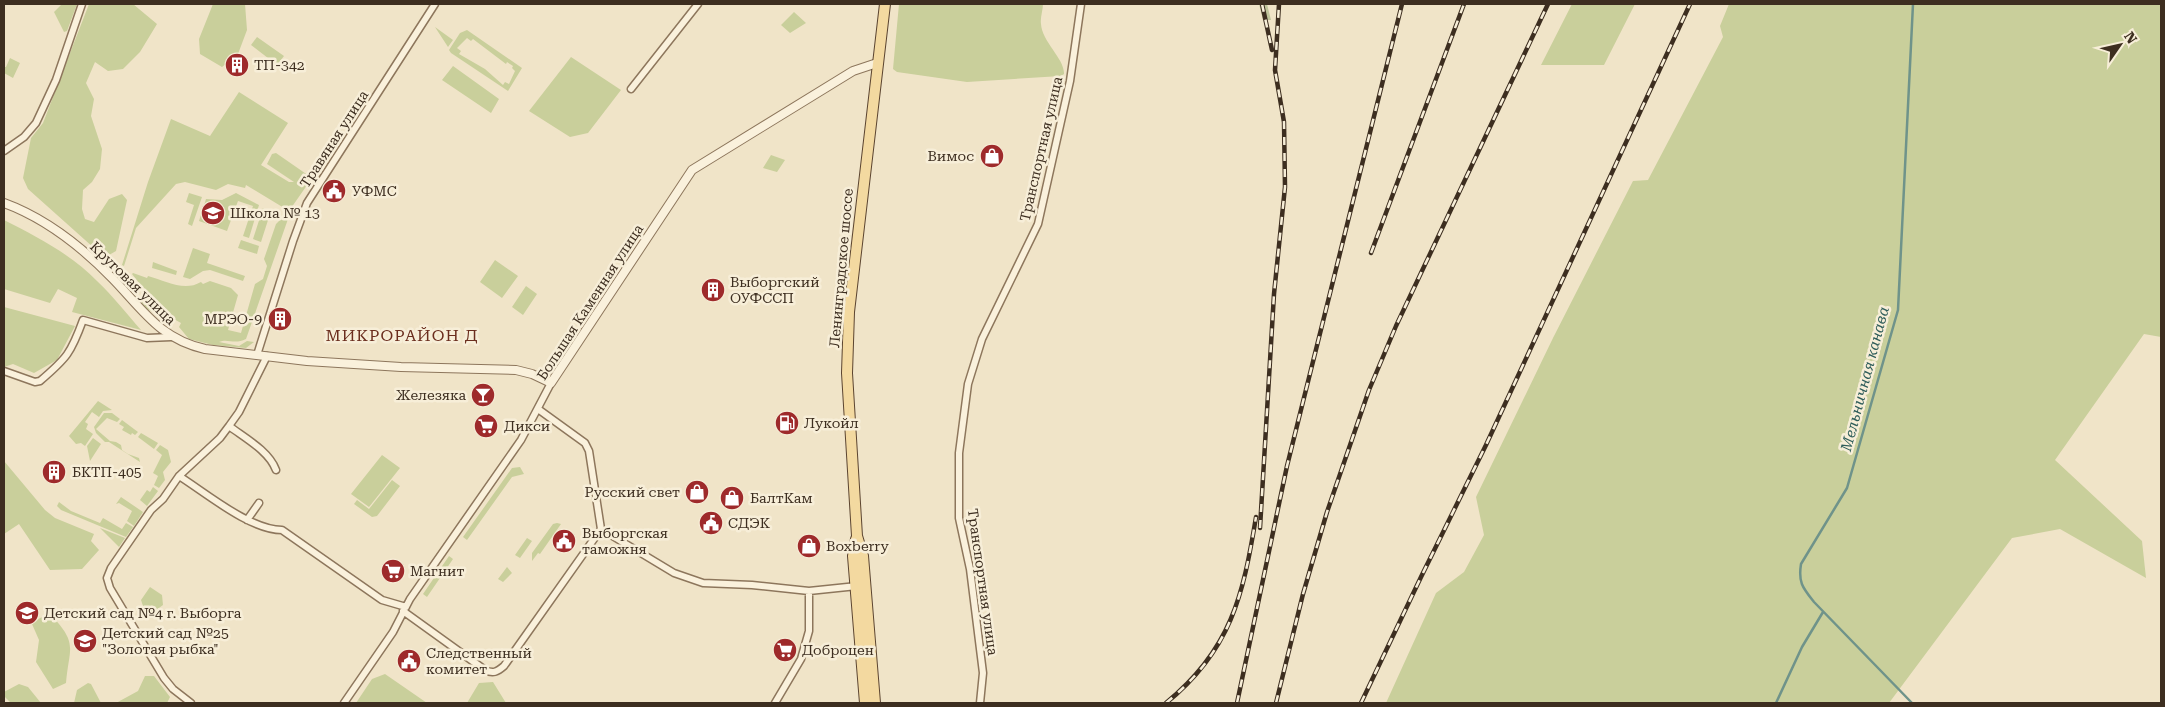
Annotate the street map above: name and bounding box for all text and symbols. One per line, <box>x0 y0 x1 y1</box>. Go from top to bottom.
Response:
north arrow <box>2095 20 2145 70</box>
text: N <box>2121 29 2141 47</box>
building icon: ТП-342 <box>224 52 250 78</box>
place label: ТП-342 <box>254 57 305 73</box>
street label: Транспортная улица <box>1017 75 1066 223</box>
street label: Травяная улица <box>297 87 372 191</box>
shop icon: Вимос <box>979 143 1005 169</box>
place label: Вимос <box>927 148 974 164</box>
public building icon: УФМС <box>321 178 347 204</box>
place label: УФМС <box>352 183 397 199</box>
street label: Ленинградское шоссе <box>826 187 856 348</box>
school or university icon: Школа № 13 <box>200 200 226 226</box>
place label: Школа № 13 <box>230 205 320 221</box>
street label: Большая Каменная улица <box>534 221 647 383</box>
street label: Круговая улица <box>87 238 179 328</box>
place label: Выборгский ОУФССП <box>730 274 820 306</box>
building icon: Выборгский ОУФССП <box>700 277 726 303</box>
water label: Мельничная канава <box>1837 305 1893 454</box>
building icon: МРЭО-9 <box>267 306 293 332</box>
place label: МРЭО-9 <box>204 311 262 327</box>
district label: МИКРОРАЙОН Д <box>325 326 479 345</box>
bar icon: Железяка <box>470 382 496 408</box>
place label: Железяка <box>396 387 466 403</box>
fuel station icon: Лукойл <box>774 410 800 436</box>
supermarket icon: Дикси <box>473 413 499 439</box>
place label: Лукойл <box>804 415 859 431</box>
place label: Дикси <box>504 418 550 434</box>
building icon: БКТП-405 <box>41 459 67 485</box>
place label: БКТП-405 <box>72 464 142 480</box>
shop icon: Русский свет <box>684 479 710 505</box>
place label: Русский свет <box>584 484 680 500</box>
shop icon: БалтКам <box>719 485 745 511</box>
place label: БалтКам <box>750 490 813 506</box>
street label: Транспортная улица <box>965 508 1001 657</box>
public building icon: СДЭК <box>698 510 724 536</box>
place label: СДЭК <box>728 515 770 531</box>
place label: Выборгская таможня <box>582 525 668 557</box>
public building icon: Выборгская таможня <box>551 528 577 554</box>
shop icon: Boxberry <box>796 533 822 559</box>
place label: Boxberry <box>826 538 889 554</box>
supermarket icon: Магнит <box>380 558 406 584</box>
place label: Магнит <box>410 563 464 579</box>
school or university icon: Детский сад №4 г. Выборга <box>14 600 40 626</box>
place label: Детский сад №4 г. Выборга <box>44 605 242 621</box>
place label: Детский сад №25 "Золотая рыбка" <box>102 625 229 657</box>
school or university icon: Детский сад №25 "Золотая рыбка" <box>72 628 98 654</box>
supermarket icon: Доброцен <box>772 637 798 663</box>
place label: Доброцен <box>802 642 874 658</box>
place label: Следственный комитет <box>426 645 532 677</box>
public building icon: Следственный комитет <box>396 648 422 674</box>

